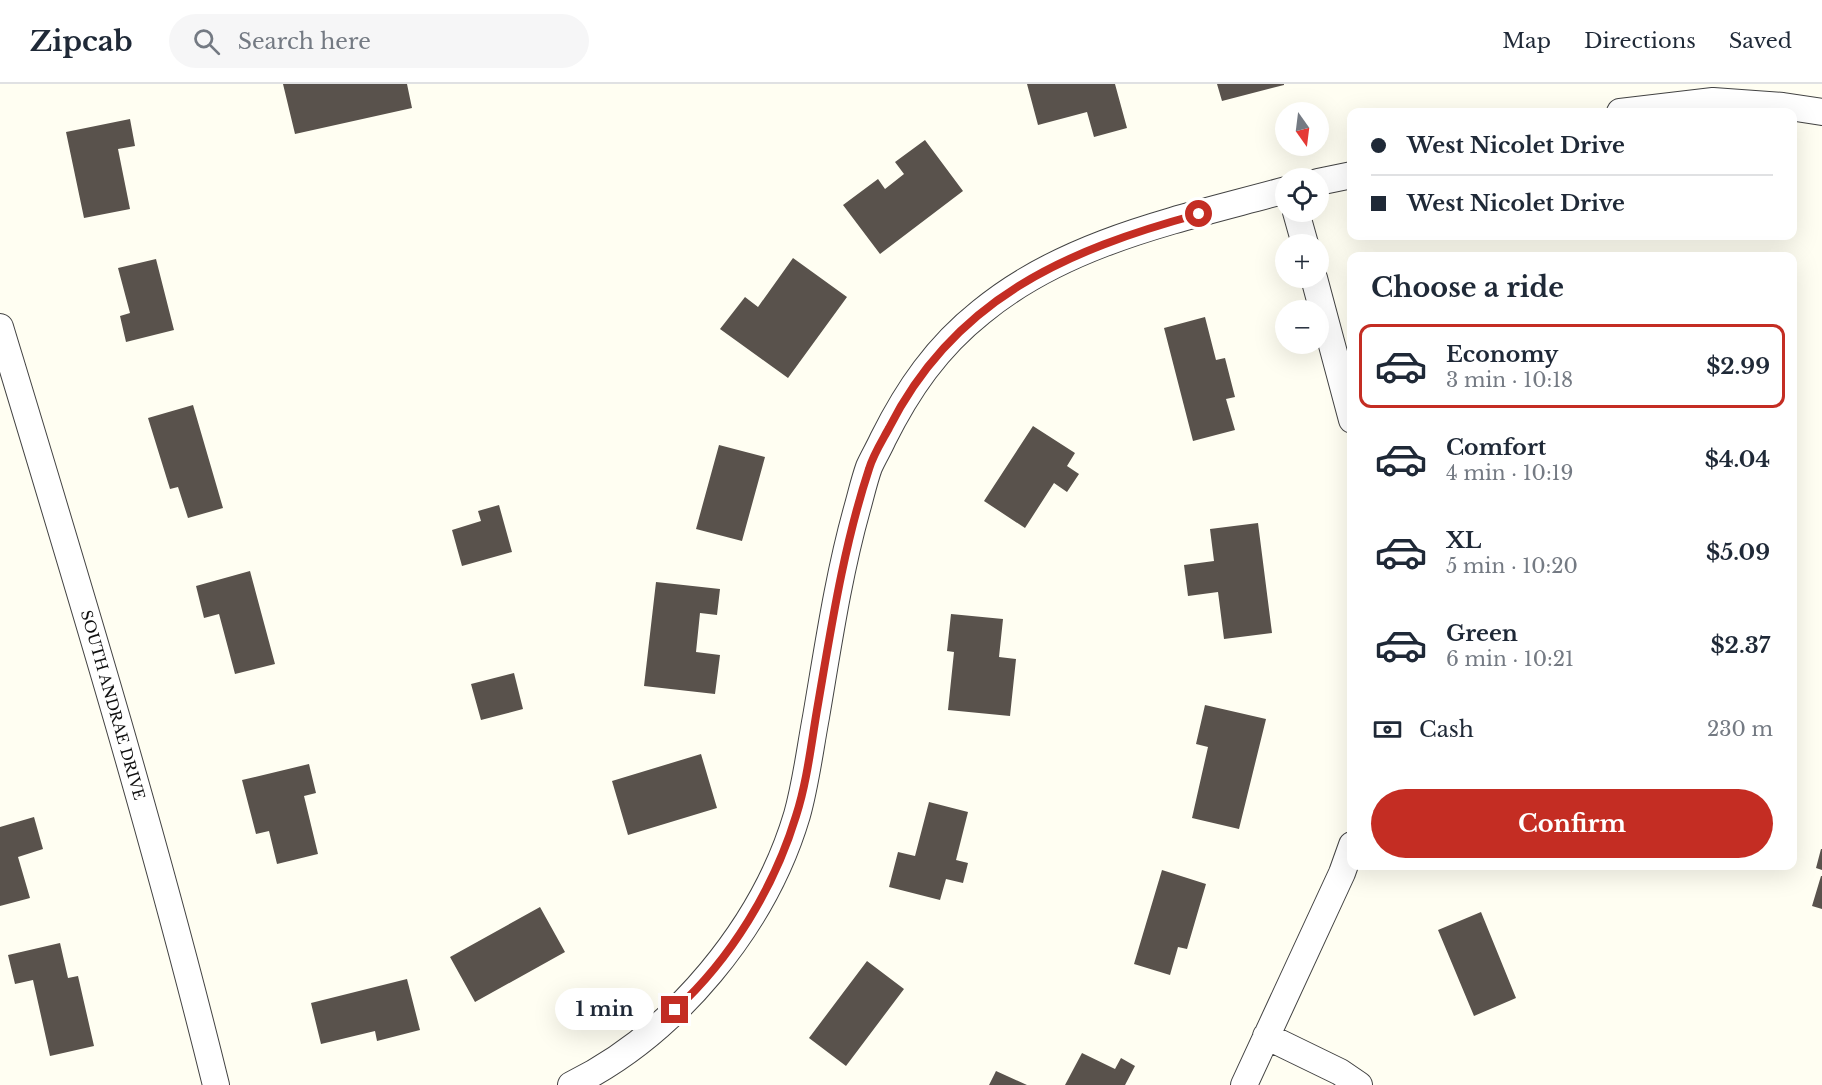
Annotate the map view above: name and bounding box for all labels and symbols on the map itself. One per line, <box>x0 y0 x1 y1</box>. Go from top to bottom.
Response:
north arrow <box>1275 102 1329 156</box>
route start <box>1185 200 1212 227</box>
street label: SOUTH ANDRAE DRIVE <box>77 608 149 802</box>
callout: 1 min <box>555 989 654 1031</box>
route end <box>661 996 688 1023</box>

